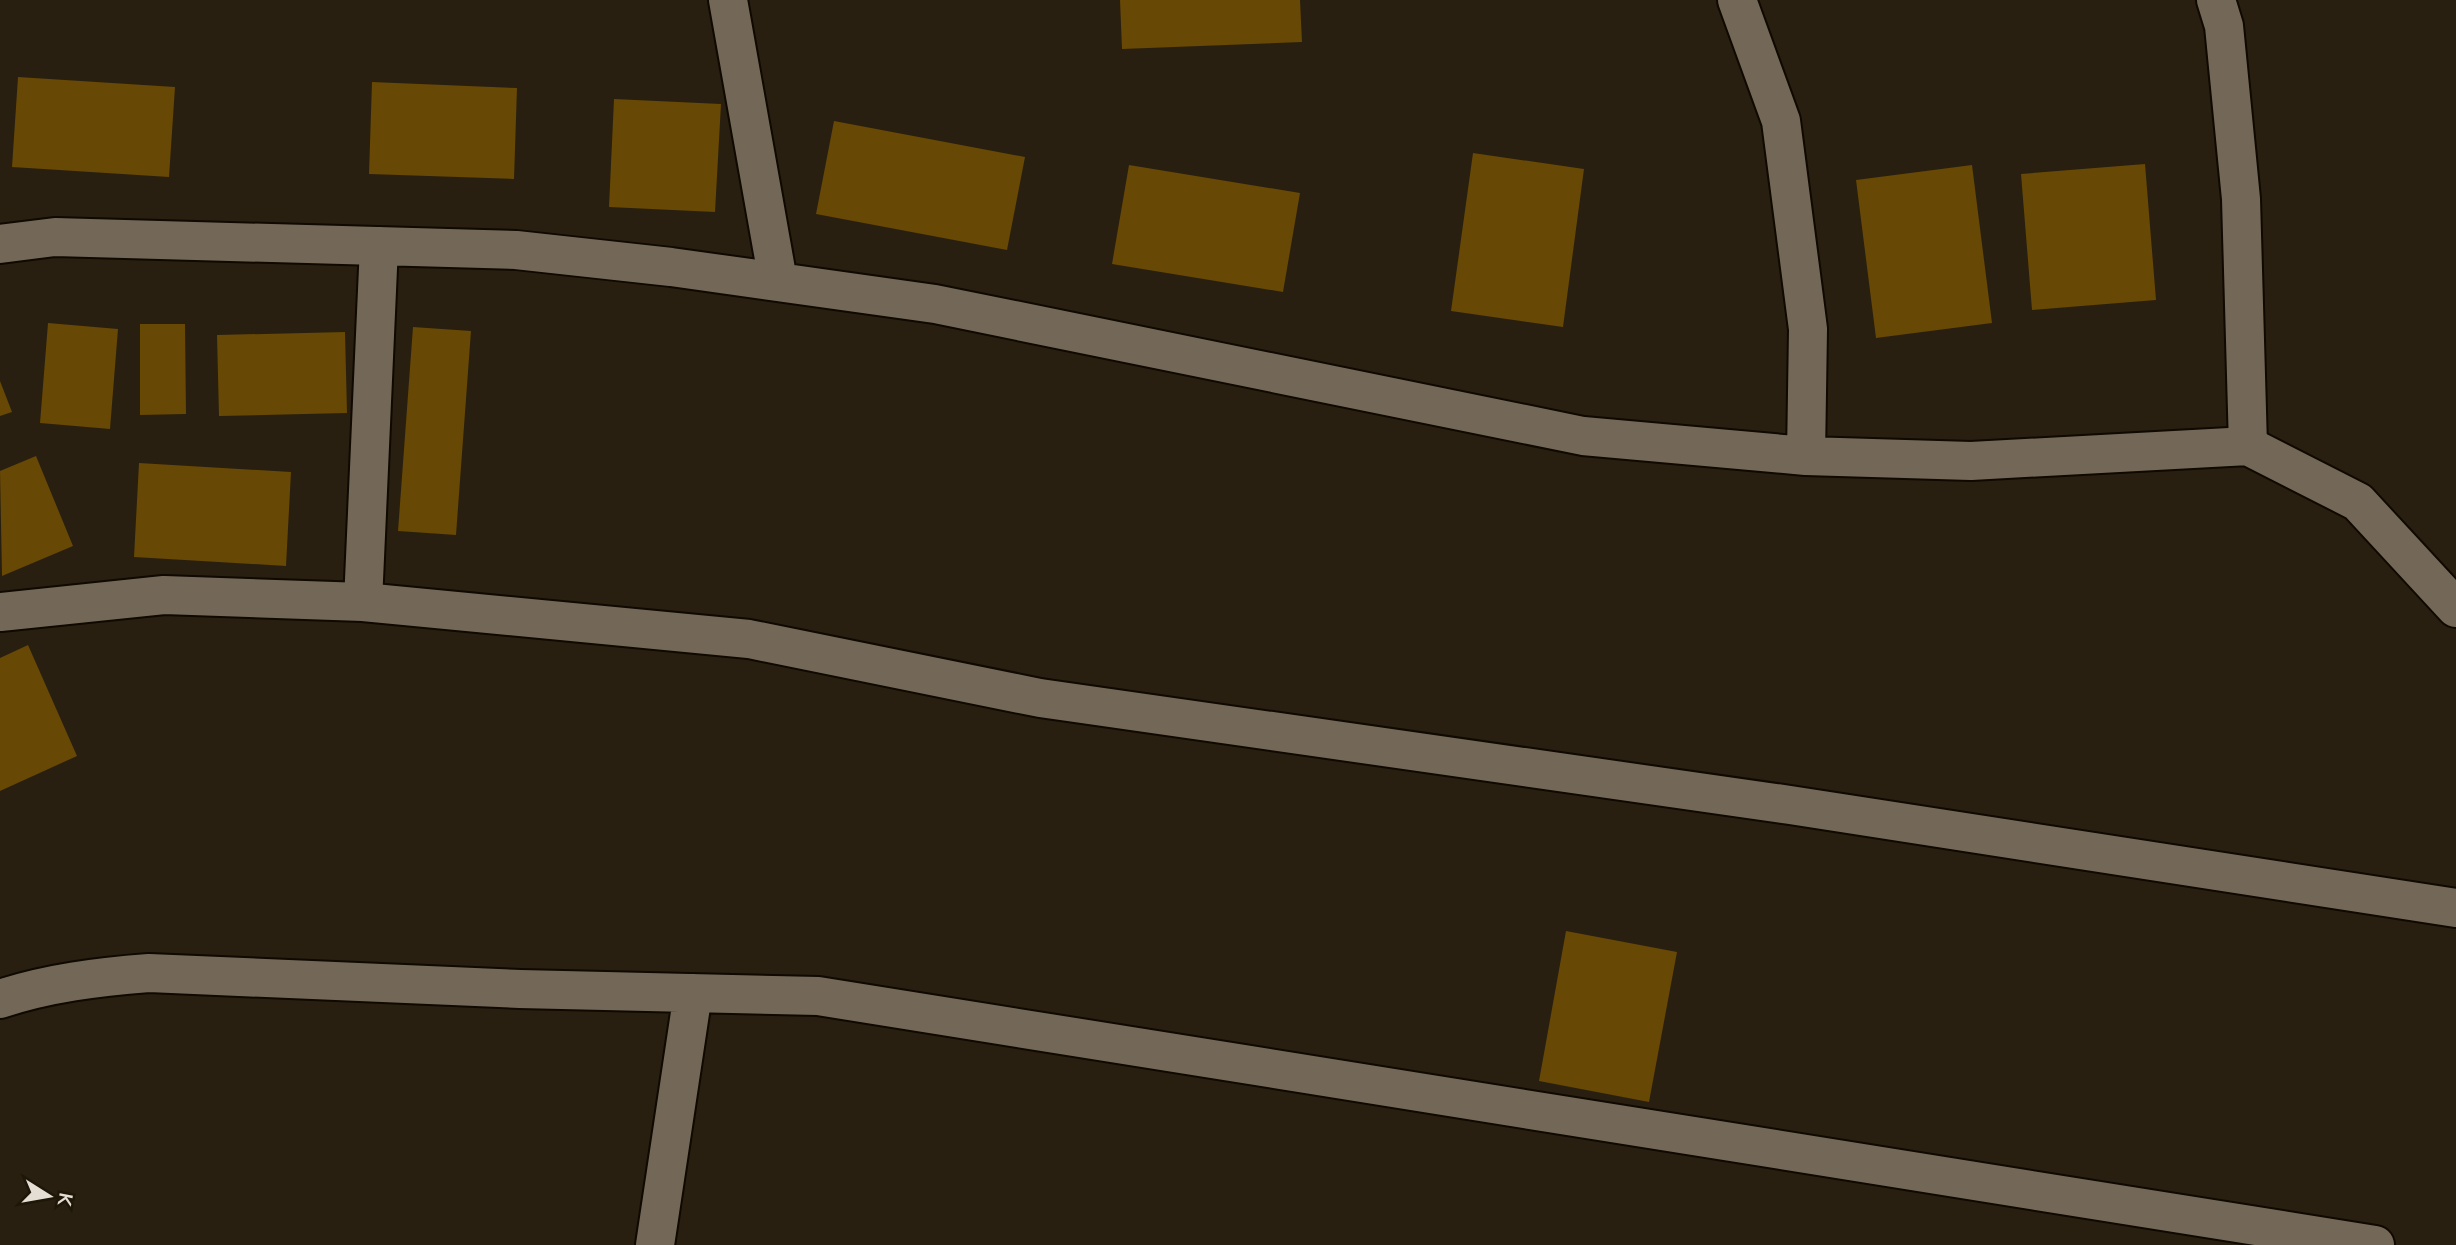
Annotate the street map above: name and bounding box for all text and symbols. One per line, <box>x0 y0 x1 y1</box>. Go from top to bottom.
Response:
north arrow <box>14 1161 84 1231</box>
text: K <box>52 1191 79 1209</box>

